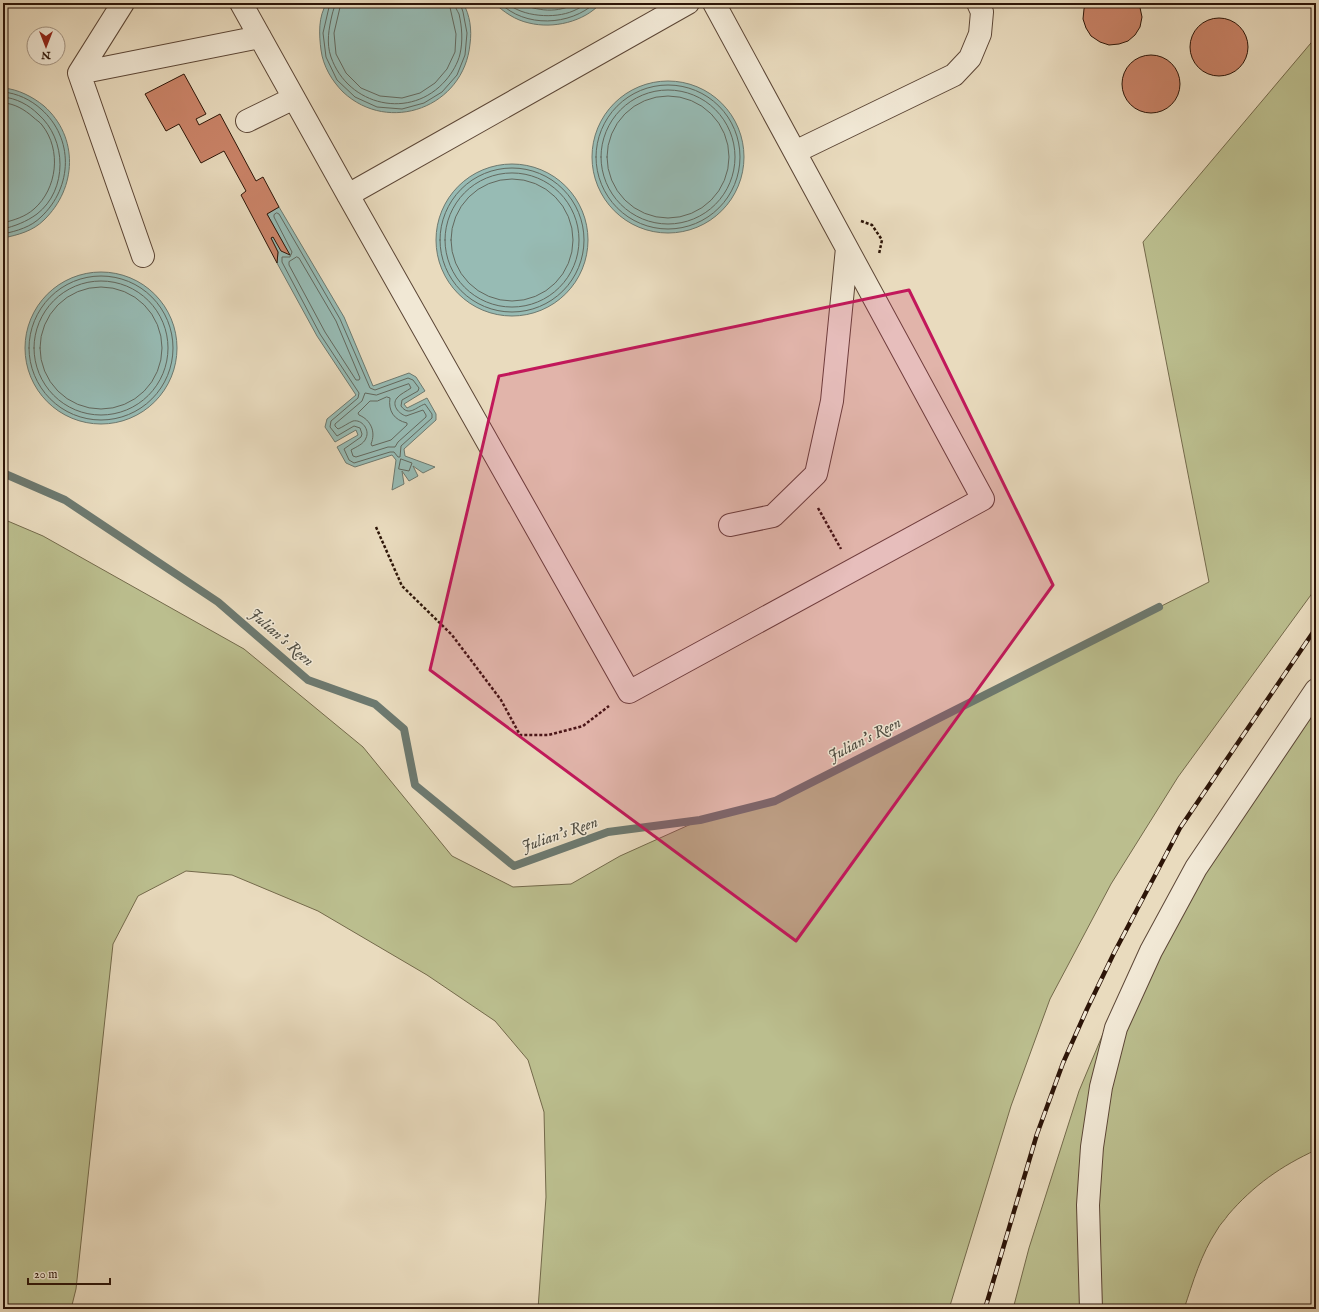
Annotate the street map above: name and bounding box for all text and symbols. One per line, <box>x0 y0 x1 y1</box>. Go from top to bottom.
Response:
north arrow <box>26 26 66 66</box>
text: N <box>41 48 52 62</box>
water label: Julian's Reen <box>245 604 317 672</box>
water label: Julian's Reen <box>825 713 905 767</box>
water label: Julian's Reen <box>519 813 601 857</box>
scale bar <box>28 1260 110 1286</box>
text: 20 m <box>34 1267 57 1282</box>

